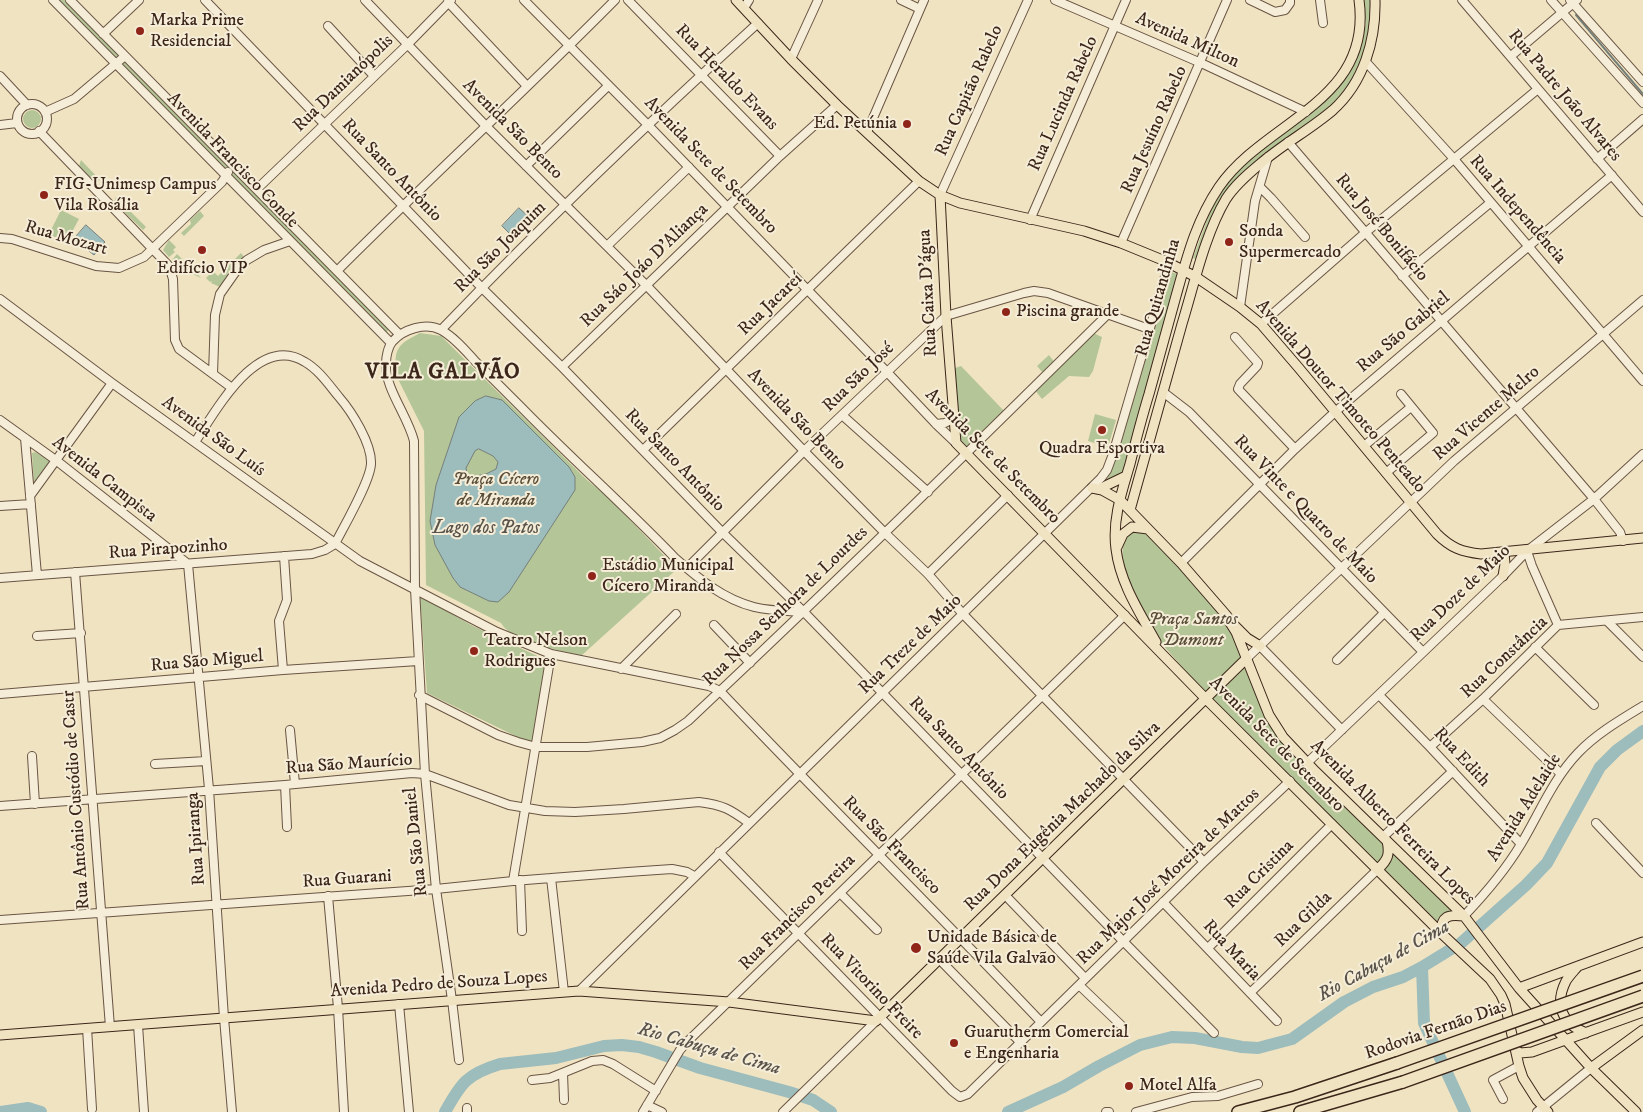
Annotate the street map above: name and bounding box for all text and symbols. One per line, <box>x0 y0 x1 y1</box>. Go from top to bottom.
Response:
street label: Avenida Milton <box>1132 8 1242 74</box>
place label: Marka Prime Residencial <box>150 10 244 52</box>
street label: Rua Heraldo Evans <box>670 20 782 136</box>
street label: Rua Capitão Rabelo <box>931 22 1009 160</box>
marker: Marka Prime Residencial <box>134 25 146 37</box>
street label: Rua Padre João Alvares <box>1503 26 1625 166</box>
street label: Rua Damianópolis <box>289 31 399 137</box>
street label: Rua Lucinda Rabelo <box>1025 33 1103 175</box>
street label: Rua Jesuíno Rabelo <box>1117 63 1193 197</box>
street label: Avenida São Bento <box>457 75 567 185</box>
street label: Avenida Francisco Conde <box>162 89 302 233</box>
street label: Avenida Sete de Setembro <box>639 93 781 239</box>
place label: Ed. Petúnia <box>813 113 897 135</box>
street label: Rua Santo Antônio <box>336 115 446 227</box>
marker: Ed. Petúnia <box>901 118 913 130</box>
street label: Rua Independência <box>1464 151 1570 269</box>
street label: Rua José Bonifácio <box>1330 170 1432 286</box>
place label: FIG-Unimesp Campus Vila Rosália <box>54 174 216 216</box>
marker: FIG-Unimesp Campus Vila Rosália <box>38 189 50 201</box>
street label: Rua São Joaquim <box>451 198 551 298</box>
street label: Rua Sáo Joáo D'Aliança <box>577 200 713 332</box>
street label: Rua Mozart <box>22 217 110 261</box>
place label: Sonda Supermercado <box>1239 221 1341 264</box>
street label: Rua Caixa D'água <box>915 229 943 357</box>
marker: Sonda Supermercado <box>1223 236 1235 248</box>
street label: Rua Quitandinha <box>1132 237 1186 359</box>
marker: Edifício VIP <box>196 244 208 256</box>
place label: Edifício VIP <box>156 258 248 280</box>
street label: Rua Jacareí <box>734 269 808 341</box>
street label: Rua São Gabriel <box>1353 288 1455 378</box>
street label: Avenida Doutor Timoteo Penteado <box>1250 296 1430 498</box>
place label: Piscina grande <box>1016 301 1119 323</box>
marker: Piscina grande <box>1000 306 1012 318</box>
street label: Rua São José <box>819 339 899 417</box>
district label: VILA GALVÃO <box>364 360 522 386</box>
street label: Rua Vicente Melro <box>1429 362 1545 466</box>
street label: Avenida São Bento <box>742 365 850 475</box>
street label: Avenida Sete de Setembro <box>920 385 1064 529</box>
street label: Avenida São Luís <box>157 392 269 482</box>
street label: Rua Santo Antônio <box>619 405 729 517</box>
marker: Quadra Esportiva <box>1096 424 1108 436</box>
street label: Rua Vinte e Quatro de Maio <box>1228 431 1382 589</box>
street label: Avenida Campista <box>47 432 161 528</box>
place label: Quadra Esportiva <box>1039 438 1165 460</box>
park label: Praça Cícero de Miranda <box>453 469 539 512</box>
water label: Lago dos Patos <box>432 518 540 540</box>
street label: Rua Nossa Senhora de Lourdes <box>699 522 873 692</box>
street label: Rua Pirapozinho <box>108 535 228 565</box>
street label: Rua Doze de Maio <box>1406 541 1516 647</box>
place label: Estádio Municipal Cícero Miranda <box>602 555 734 598</box>
marker: Estádio Municipal Cícero Miranda <box>586 570 598 582</box>
street label: Rua Treze de Maio <box>855 590 967 700</box>
park label: Praça Santos Dumont <box>1148 609 1238 652</box>
street label: Rua Constância <box>1457 612 1553 704</box>
place label: Teatro Nelson Rodrigues <box>484 630 587 672</box>
marker: Teatro Nelson Rodrigues <box>468 645 480 657</box>
street label: Rua São Miguel <box>150 646 264 678</box>
street label: Avenida Sete de Setembro <box>1204 673 1348 817</box>
street label: Rua Antônio Custódio de Castr <box>59 690 95 910</box>
street label: Rua Santo Antônio <box>903 693 1013 805</box>
street label: Rua Dona Eugênia Machado da Silva <box>960 717 1166 917</box>
street label: Rua Edith <box>1428 724 1494 792</box>
street label: Avenida Alberto Ferreira Lopes <box>1305 736 1479 910</box>
street label: Rua São Maurício <box>285 750 413 780</box>
street label: Avenida Adelaide <box>1483 750 1567 866</box>
street label: Rua Major José Moreira de Mattos <box>1073 784 1265 970</box>
street label: Rua São Daniel <box>401 786 433 898</box>
street label: Rua Ipiranga <box>183 792 211 886</box>
street label: Rua São Francisco <box>837 792 945 900</box>
street label: Rua Cristina <box>1221 836 1299 914</box>
street label: Rua Francisco Pereira <box>735 850 861 976</box>
street label: Rua Guarani <box>302 866 392 894</box>
street label: Rua Gilda <box>1271 887 1337 953</box>
street label: Rua Maria <box>1197 916 1265 986</box>
water label: Rio Cabuçu de Cima <box>1314 916 1454 1008</box>
place label: Unidade Básica de Saúde Vila Galvão <box>927 927 1057 970</box>
street label: Rua Vitorino Freire <box>815 930 927 1044</box>
marker: Unidade Básica de Saúde Vila Galvão <box>909 941 923 955</box>
street label: Avenida Pedro de Souza Lopes <box>330 967 548 1003</box>
street label: Rodovia Fernão Dias <box>1362 997 1510 1065</box>
water label: Rio Cabuçu de Cima <box>635 1019 783 1081</box>
place label: Guarutherm Comercial e Engenharia <box>964 1022 1129 1064</box>
marker: Guarutherm Comercial e Engenharia <box>948 1037 960 1049</box>
place label: Motel Alfa <box>1139 1075 1217 1097</box>
marker: Motel Alfa <box>1123 1080 1135 1092</box>

